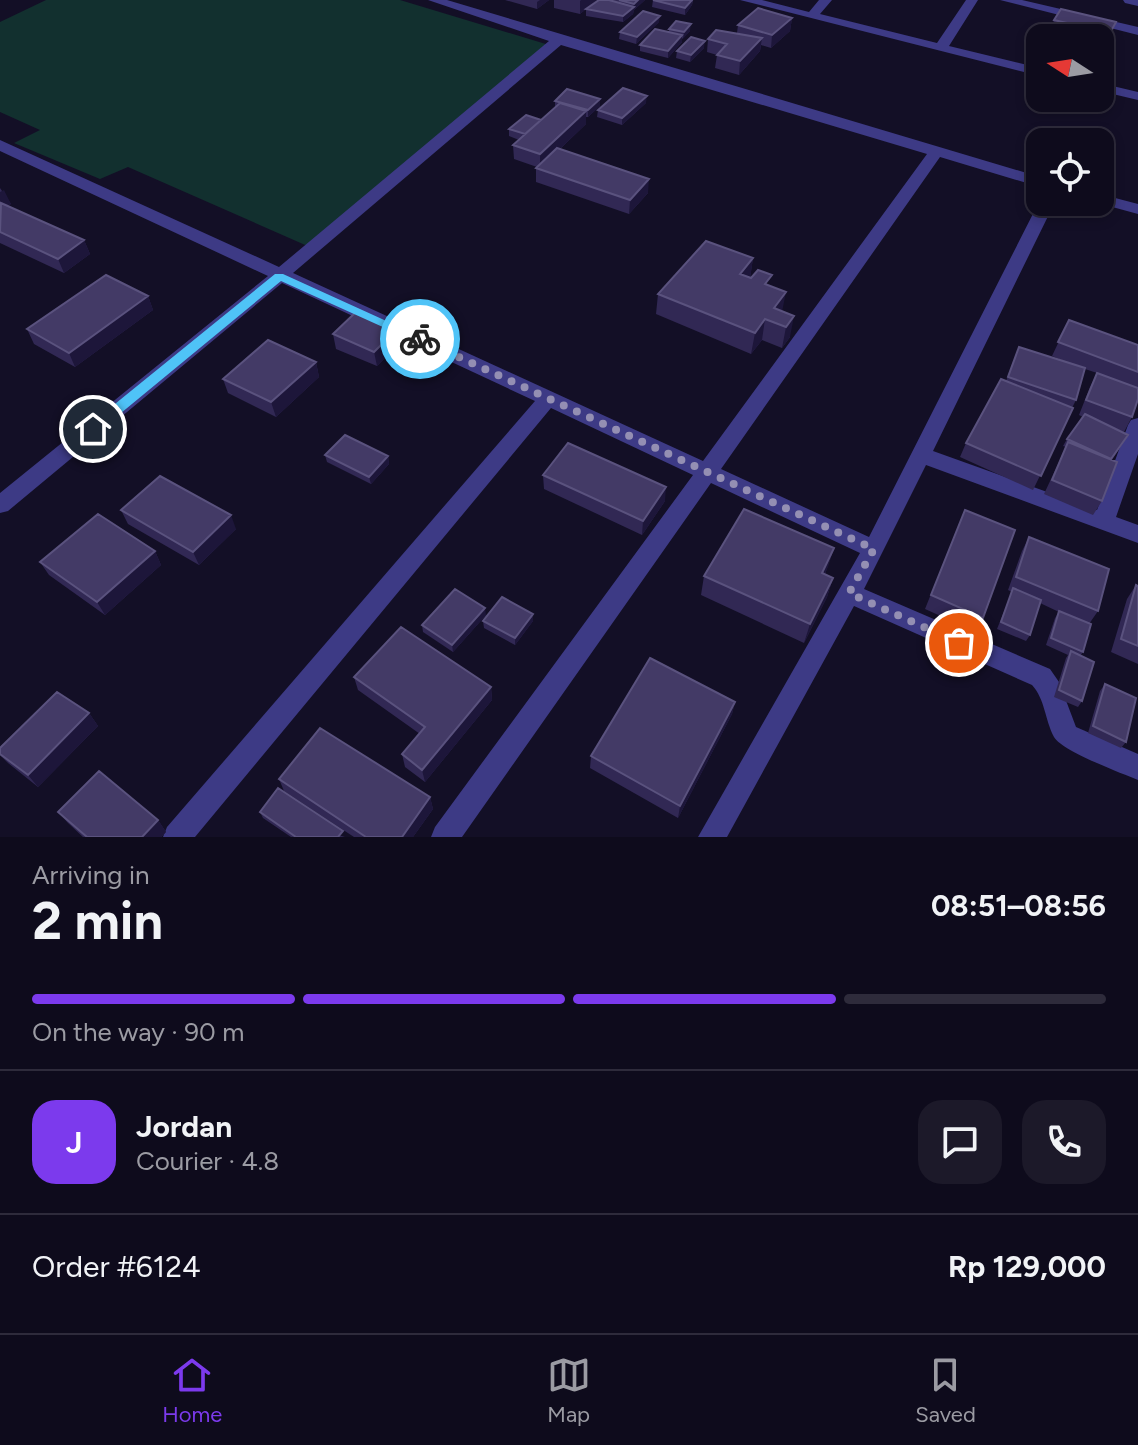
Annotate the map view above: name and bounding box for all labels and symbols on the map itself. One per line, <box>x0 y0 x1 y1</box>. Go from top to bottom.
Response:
north arrow <box>1026 24 1114 112</box>
courier <box>380 299 460 379</box>
pin <box>59 395 127 463</box>
pin <box>925 609 993 677</box>

